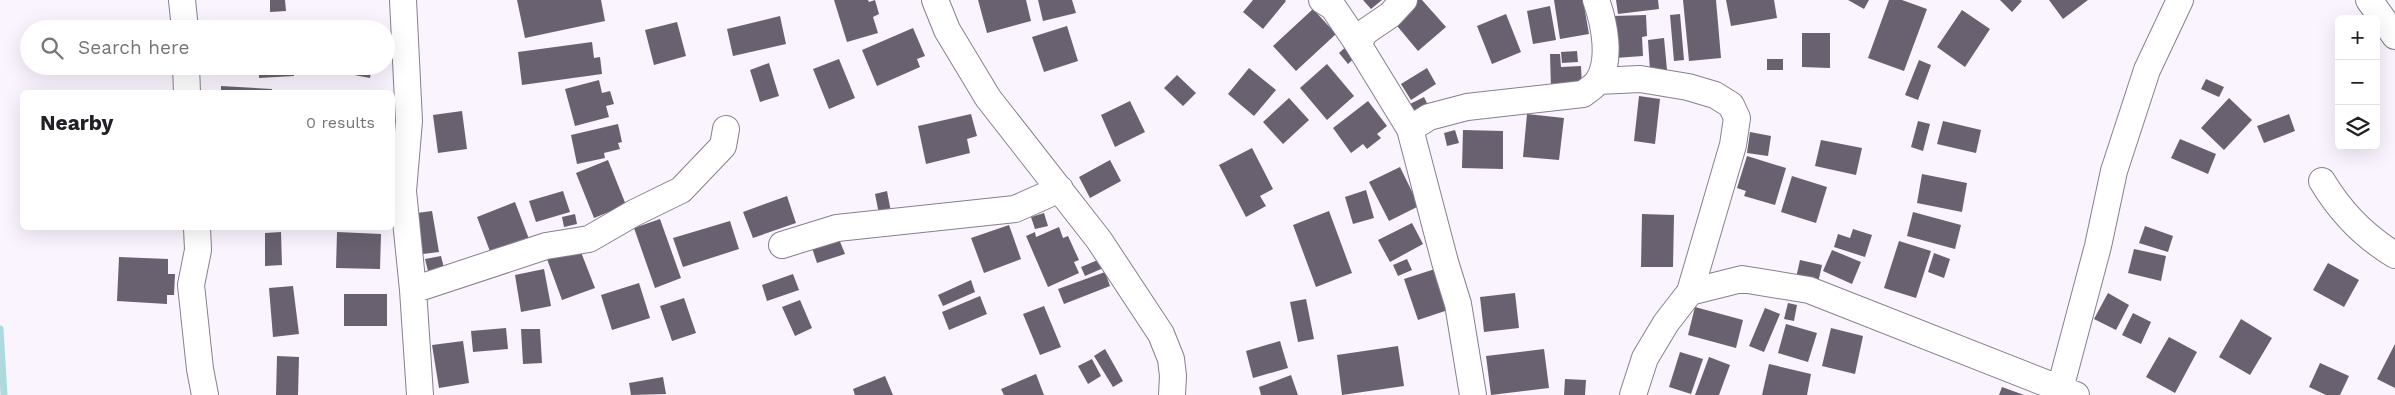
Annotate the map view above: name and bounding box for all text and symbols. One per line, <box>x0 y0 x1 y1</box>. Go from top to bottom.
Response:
map controls <box>2335 15 2380 150</box>
button: + <box>2335 15 2380 60</box>
search box <box>20 20 395 75</box>
icon: search <box>38 34 66 62</box>
text: Search here <box>78 36 189 59</box>
button: − <box>2335 60 2380 105</box>
button: layers <box>2335 105 2380 150</box>
text: Nearby <box>40 110 113 135</box>
text: 0 results <box>306 113 375 132</box>

